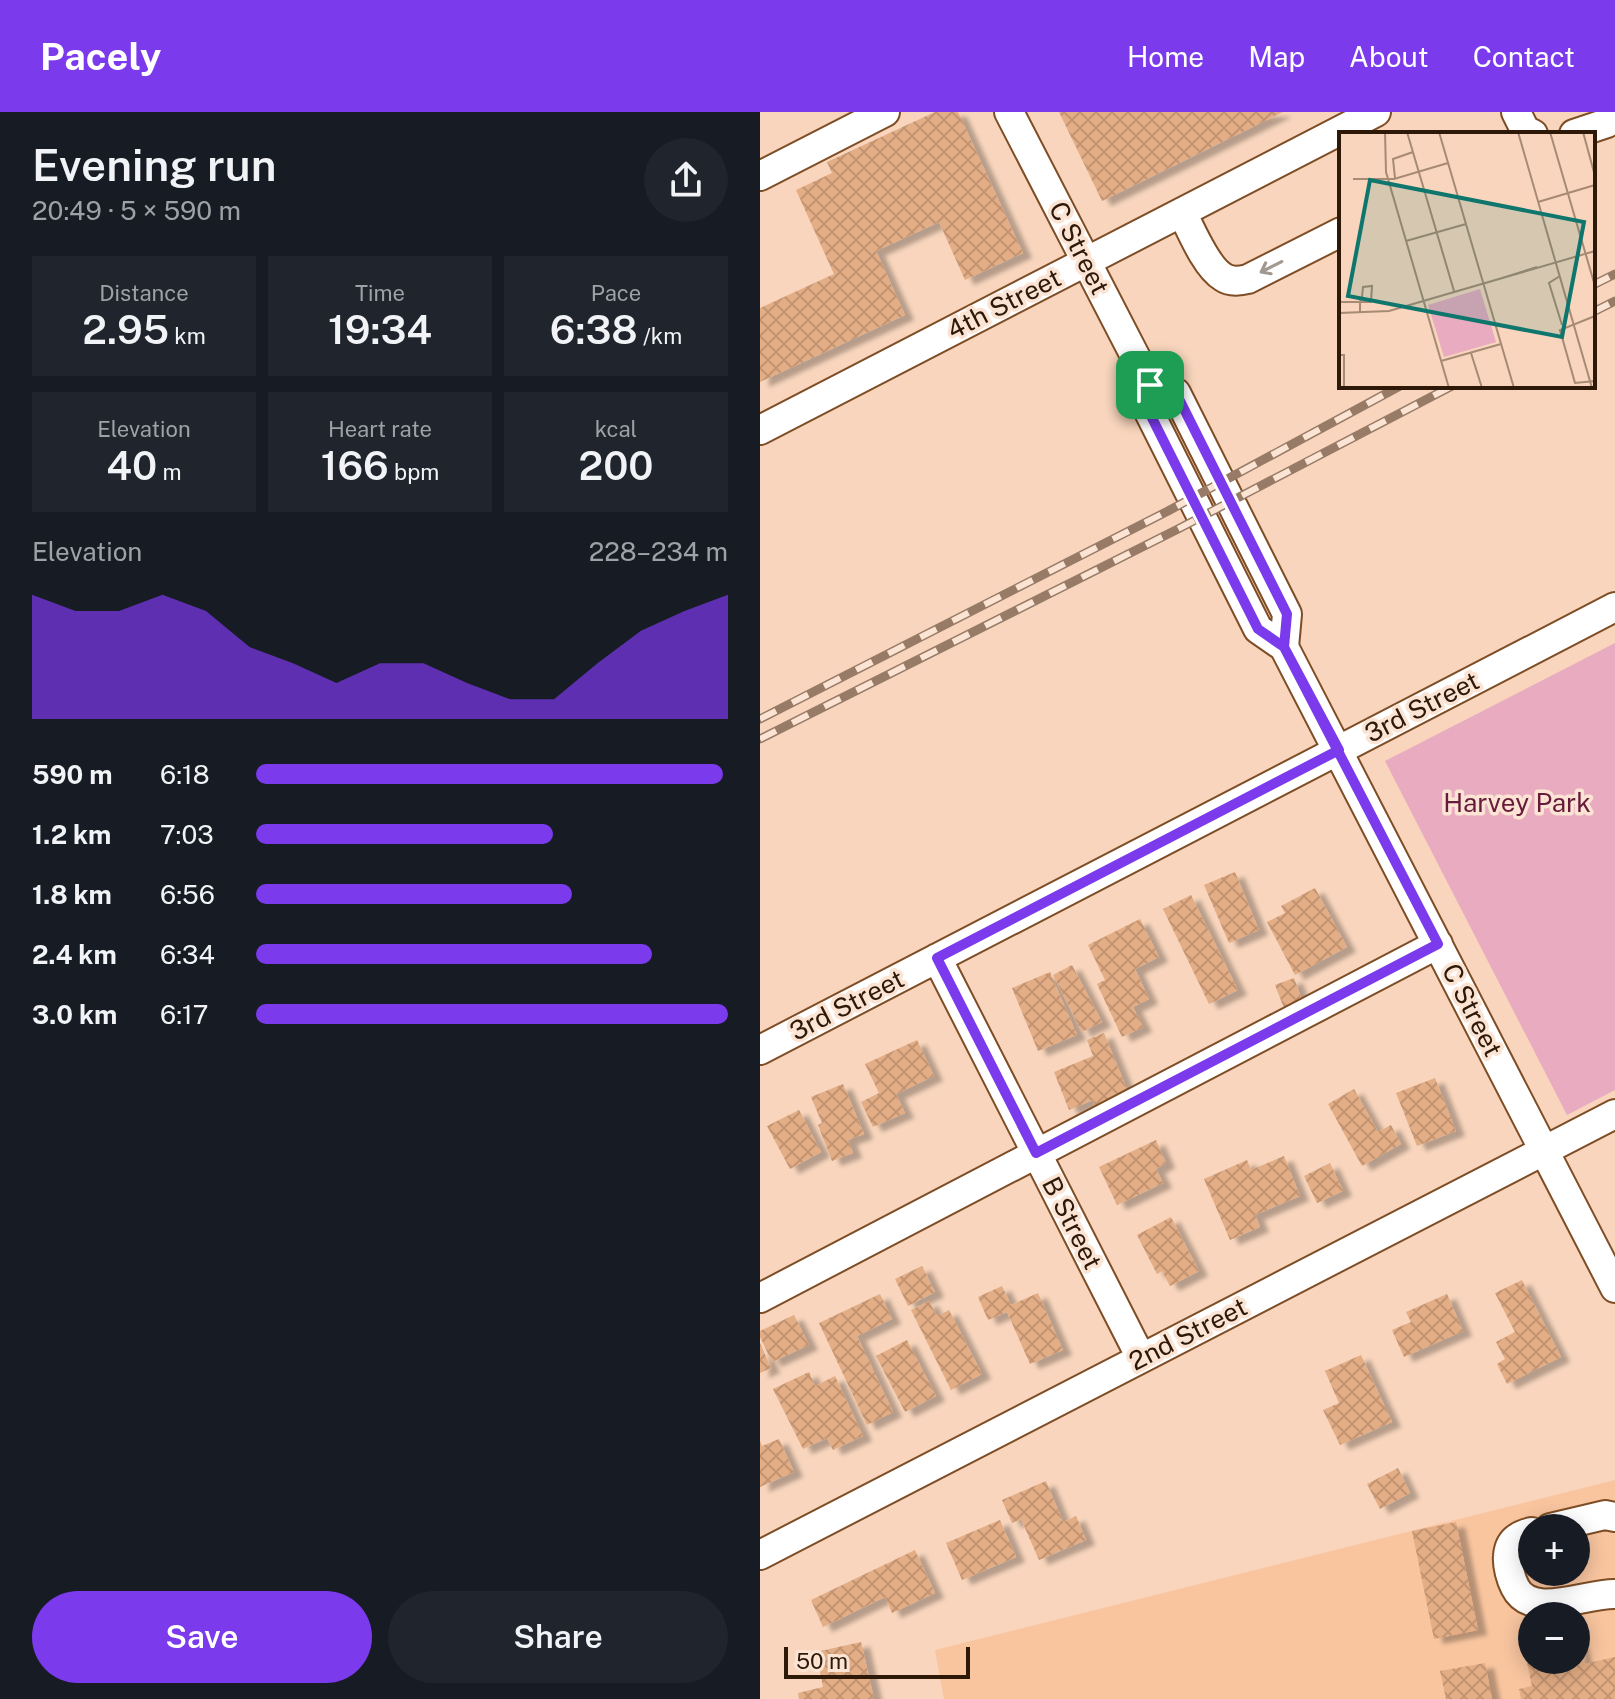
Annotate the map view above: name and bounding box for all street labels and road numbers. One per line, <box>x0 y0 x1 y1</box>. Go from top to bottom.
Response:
street label: C Street <box>1043 196 1116 299</box>
street label: 4th Street <box>942 262 1066 345</box>
street label: 3rd Street <box>1359 665 1484 749</box>
street label: C Street <box>1436 958 1509 1061</box>
street label: 3rd Street <box>784 963 909 1047</box>
street label: B Street <box>1036 1171 1109 1274</box>
street label: 2nd Street <box>1124 1291 1252 1376</box>

